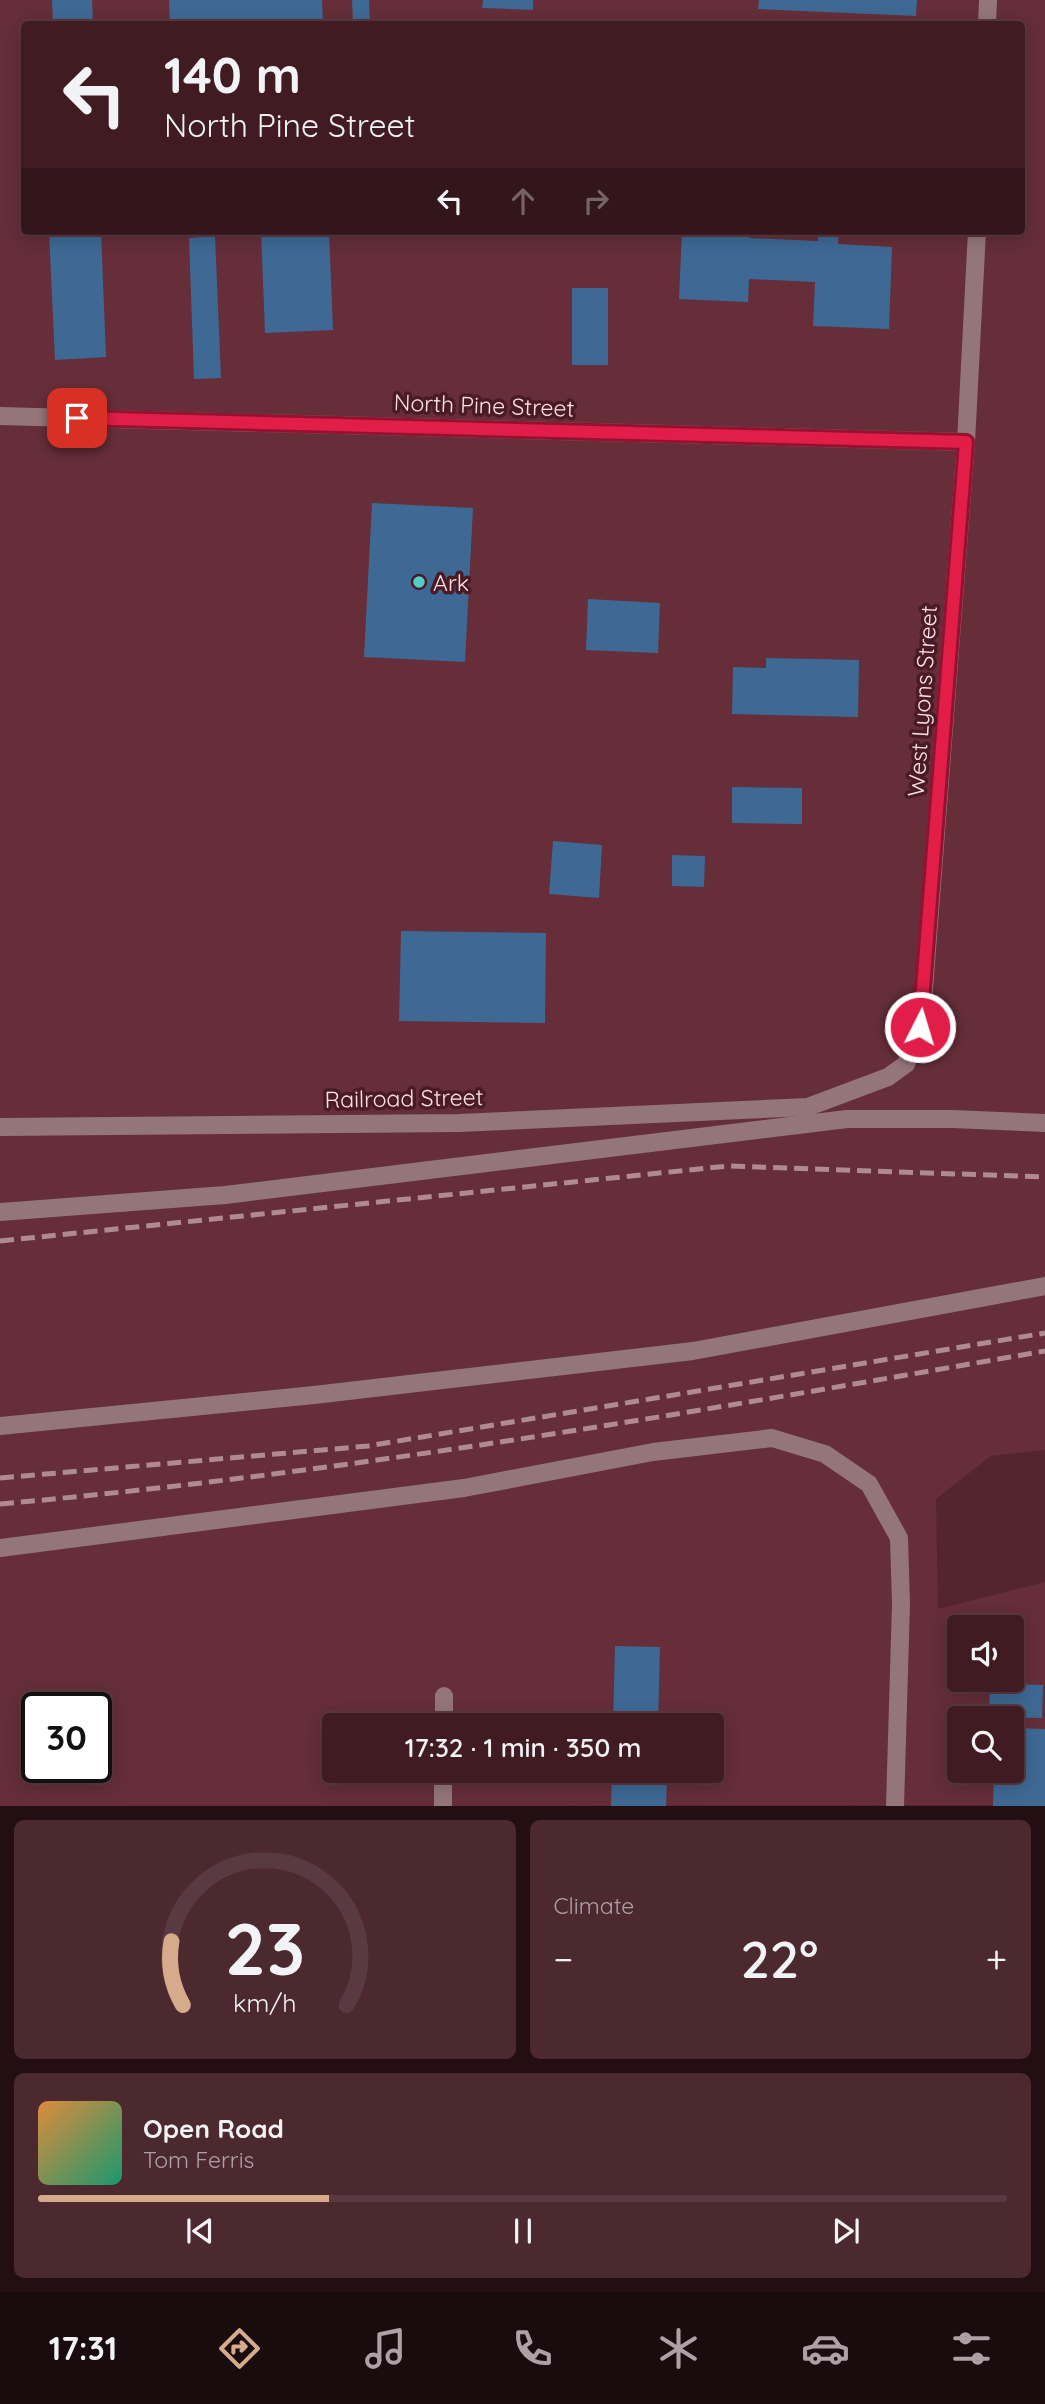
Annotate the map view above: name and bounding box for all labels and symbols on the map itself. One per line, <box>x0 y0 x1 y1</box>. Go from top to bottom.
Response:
street label: North Pine Street <box>393 387 575 423</box>
pin <box>47 388 107 448</box>
place label: Ark <box>433 568 469 597</box>
marker: Ark <box>411 574 427 590</box>
street label: West Lyons Street <box>901 604 943 798</box>
position arrow <box>883 990 957 1064</box>
street label: Railroad Street <box>324 1082 484 1114</box>
speed limit sign: 30 <box>21 1692 112 1783</box>

